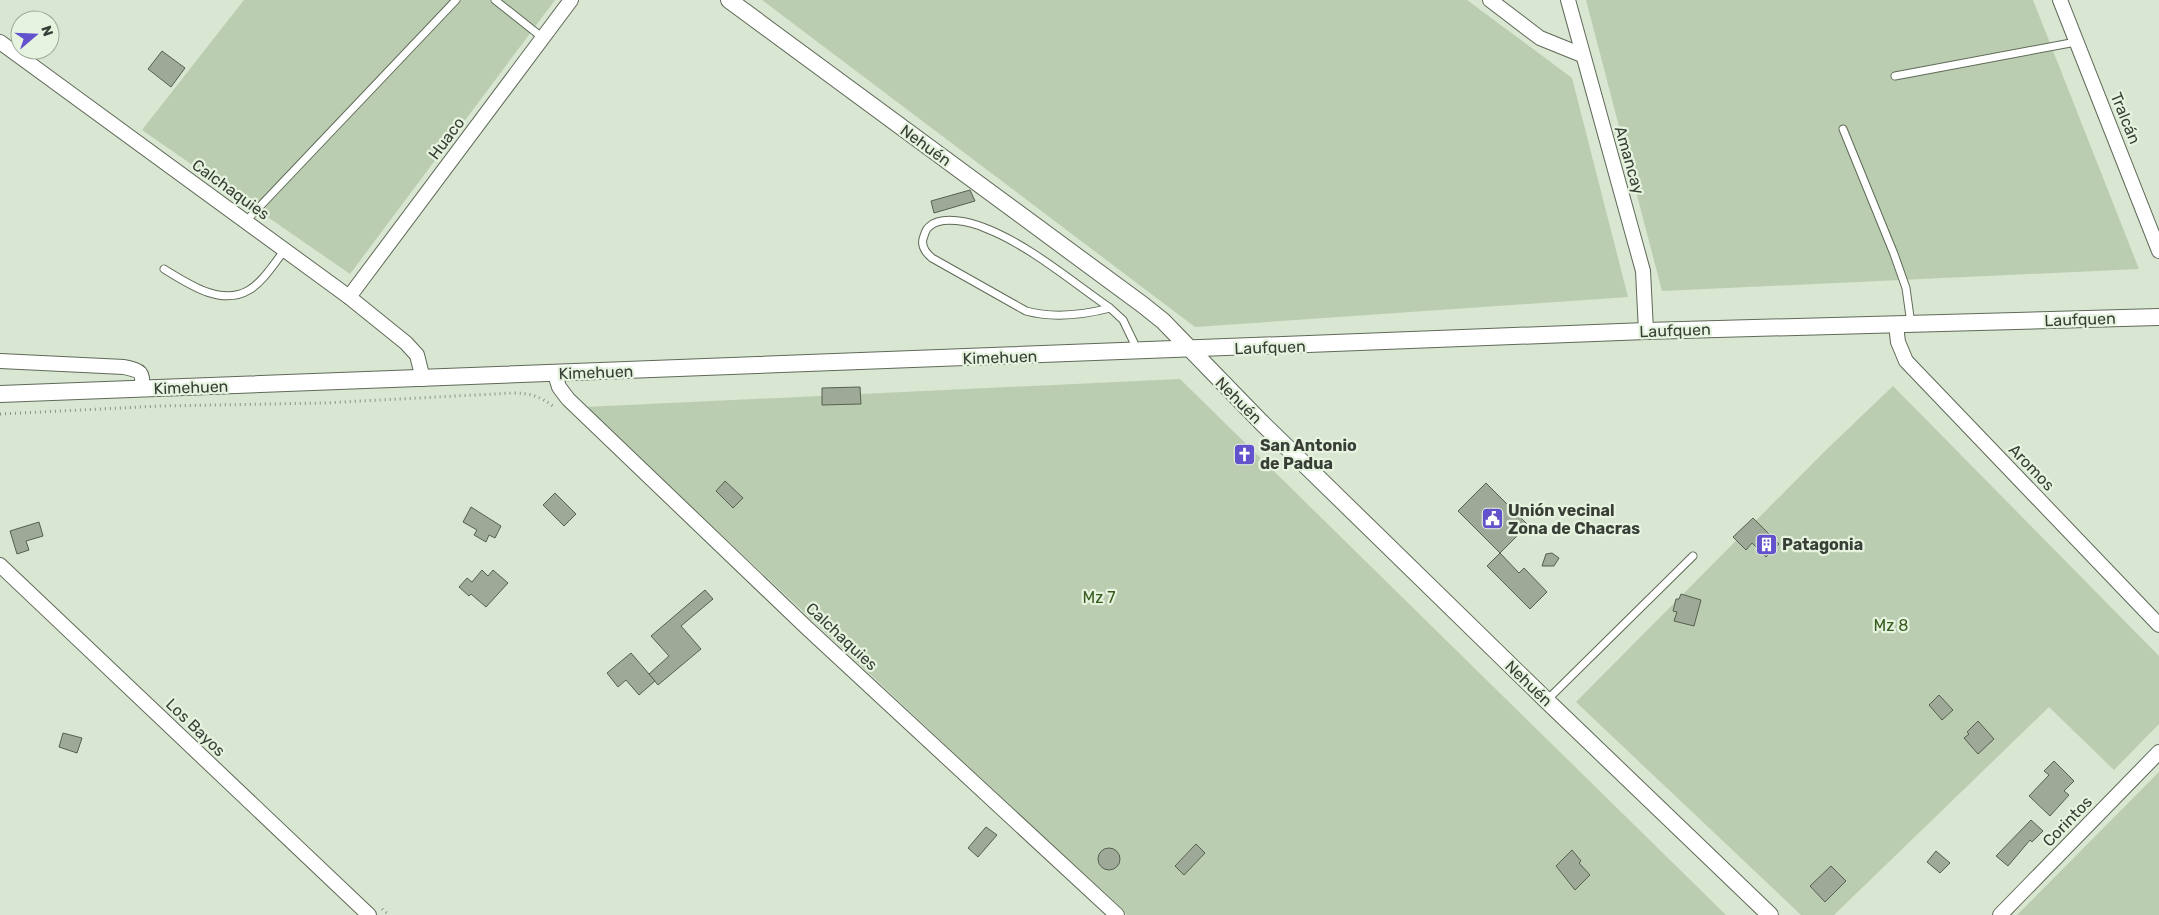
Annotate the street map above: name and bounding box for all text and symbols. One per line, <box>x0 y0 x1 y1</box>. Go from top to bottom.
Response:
north arrow <box>10 10 60 60</box>
text: N <box>37 23 56 38</box>
street label: Tralcán <box>2107 90 2144 147</box>
street label: Huaco <box>424 113 468 163</box>
street label: Nehuén <box>897 121 955 170</box>
street label: Amancay <box>1611 124 1648 196</box>
street label: Calchaquies <box>188 155 273 224</box>
street label: Laufquen <box>2044 309 2116 330</box>
street label: Laufquen <box>1639 320 1711 341</box>
street label: Laufquen <box>1234 337 1306 358</box>
street label: Kimehuen <box>962 347 1038 368</box>
street label: Kimehuen <box>558 362 634 383</box>
street label: Nehuén <box>1211 373 1266 428</box>
street label: Kimehuen <box>153 377 229 398</box>
place label: San Antonio de Padua <box>1260 436 1357 473</box>
street label: Aromos <box>2005 440 2058 495</box>
church icon: San Antonio de Padua <box>1232 442 1256 466</box>
place label: Unión vecinal Zona de Chacras <box>1508 501 1640 538</box>
public building icon: Unión vecinal Zona de Chacras <box>1480 507 1504 531</box>
building icon: Patagonia <box>1754 532 1778 556</box>
place label: Patagonia <box>1782 535 1863 554</box>
park label: Mz 7 <box>1083 588 1115 607</box>
street label: Calchaquies <box>802 598 881 674</box>
park label: Mz 8 <box>1874 616 1908 635</box>
street label: Nehuén <box>1501 656 1556 710</box>
street label: Los Bayos <box>162 694 229 760</box>
street label: Corintos <box>2039 792 2096 851</box>

